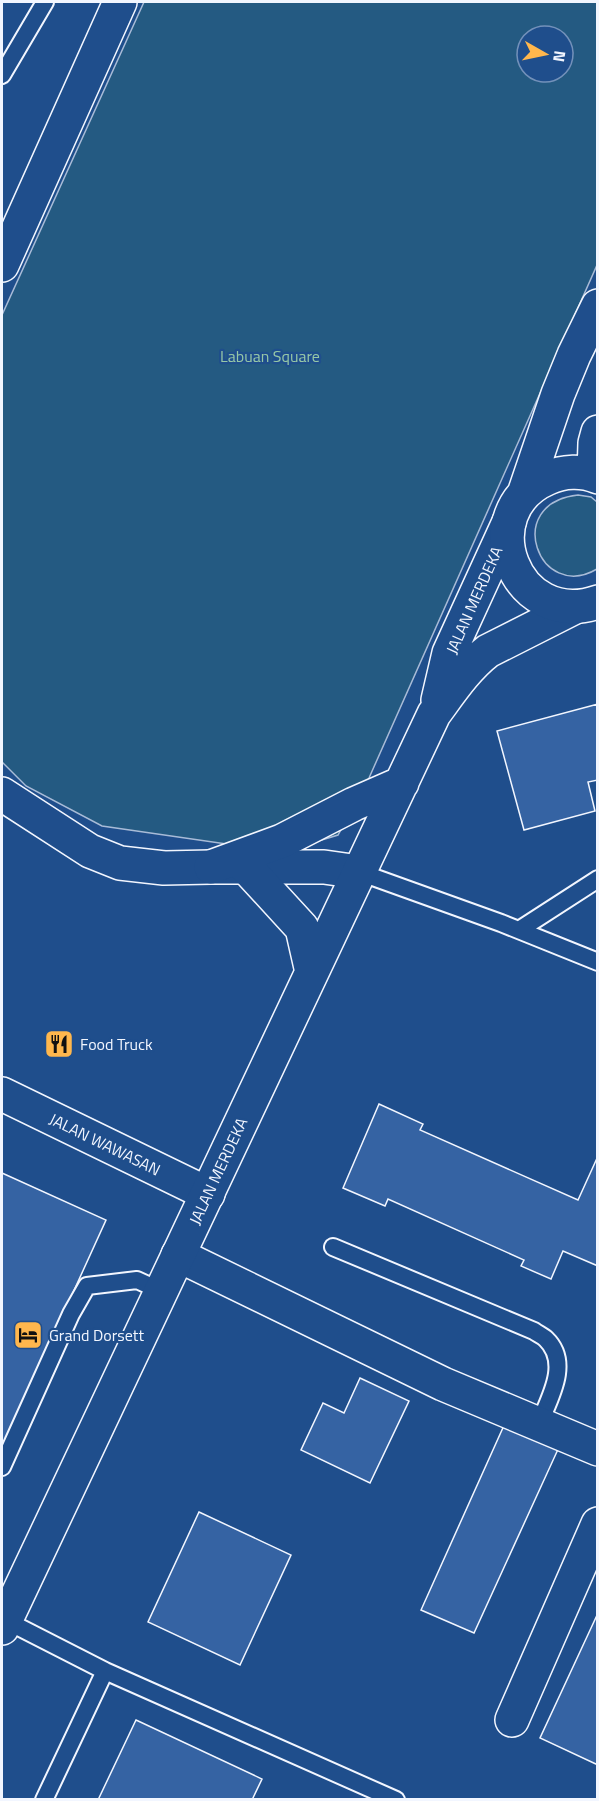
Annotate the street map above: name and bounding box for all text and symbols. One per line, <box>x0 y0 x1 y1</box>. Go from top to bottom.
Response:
north arrow <box>515 24 575 84</box>
text: N <box>547 49 573 64</box>
park label: Labuan Square <box>220 344 320 368</box>
street label: JALAN MERDEKA <box>440 542 509 658</box>
restaurant icon: Food Truck <box>43 1028 75 1060</box>
place label: Food Truck <box>80 1032 153 1056</box>
street label: JALAN WAWASAN <box>45 1107 165 1181</box>
street label: JALAN MERDEKA <box>183 1113 254 1228</box>
hotel icon: Grand Dorsett <box>12 1319 44 1351</box>
place label: Grand Dorsett <box>49 1323 144 1347</box>

